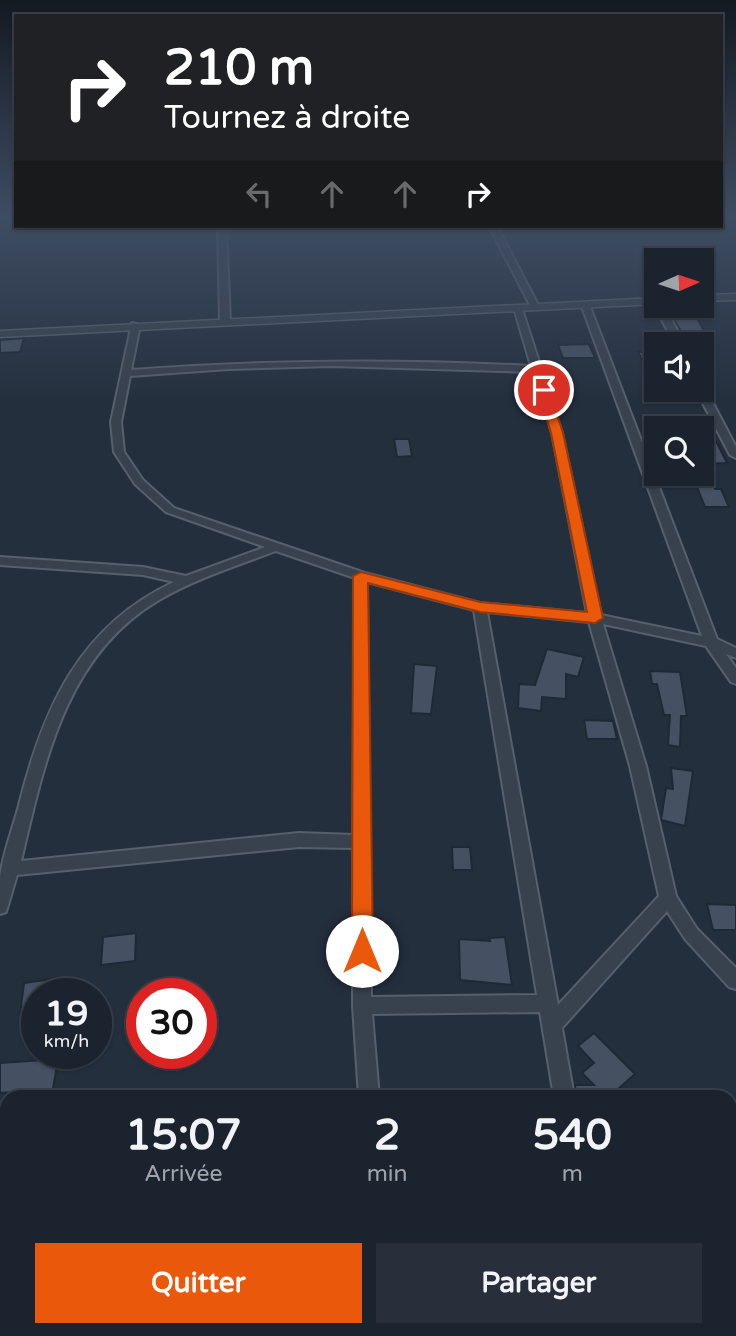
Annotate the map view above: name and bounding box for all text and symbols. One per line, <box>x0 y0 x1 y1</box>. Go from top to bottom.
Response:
text: 210 m <box>164 39 314 98</box>
icon: right <box>49 42 140 133</box>
text: Tournez à droite <box>164 99 410 137</box>
icon: left <box>240 175 278 213</box>
icon: ahead <box>313 175 351 213</box>
icon: ahead <box>386 175 424 213</box>
icon: right <box>459 175 497 213</box>
north arrow <box>644 248 714 318</box>
map controls <box>644 248 714 486</box>
button: sound <box>644 332 714 402</box>
pin <box>514 360 574 420</box>
icon: arrive <box>525 371 563 409</box>
button: search <box>644 416 714 486</box>
position arrow <box>325 914 399 988</box>
speed limit sign: 30 <box>126 978 217 1069</box>
text: 19 <box>45 993 88 1035</box>
text: km/h <box>44 1030 89 1052</box>
text: 15:07 <box>125 1110 242 1161</box>
text: 2 <box>374 1110 400 1161</box>
text: 540 <box>533 1110 612 1161</box>
text: Arrivée <box>144 1160 223 1188</box>
text: min <box>367 1160 408 1188</box>
text: m <box>562 1160 583 1188</box>
button: Quitter <box>35 1243 362 1323</box>
button: Partager <box>376 1243 702 1323</box>

